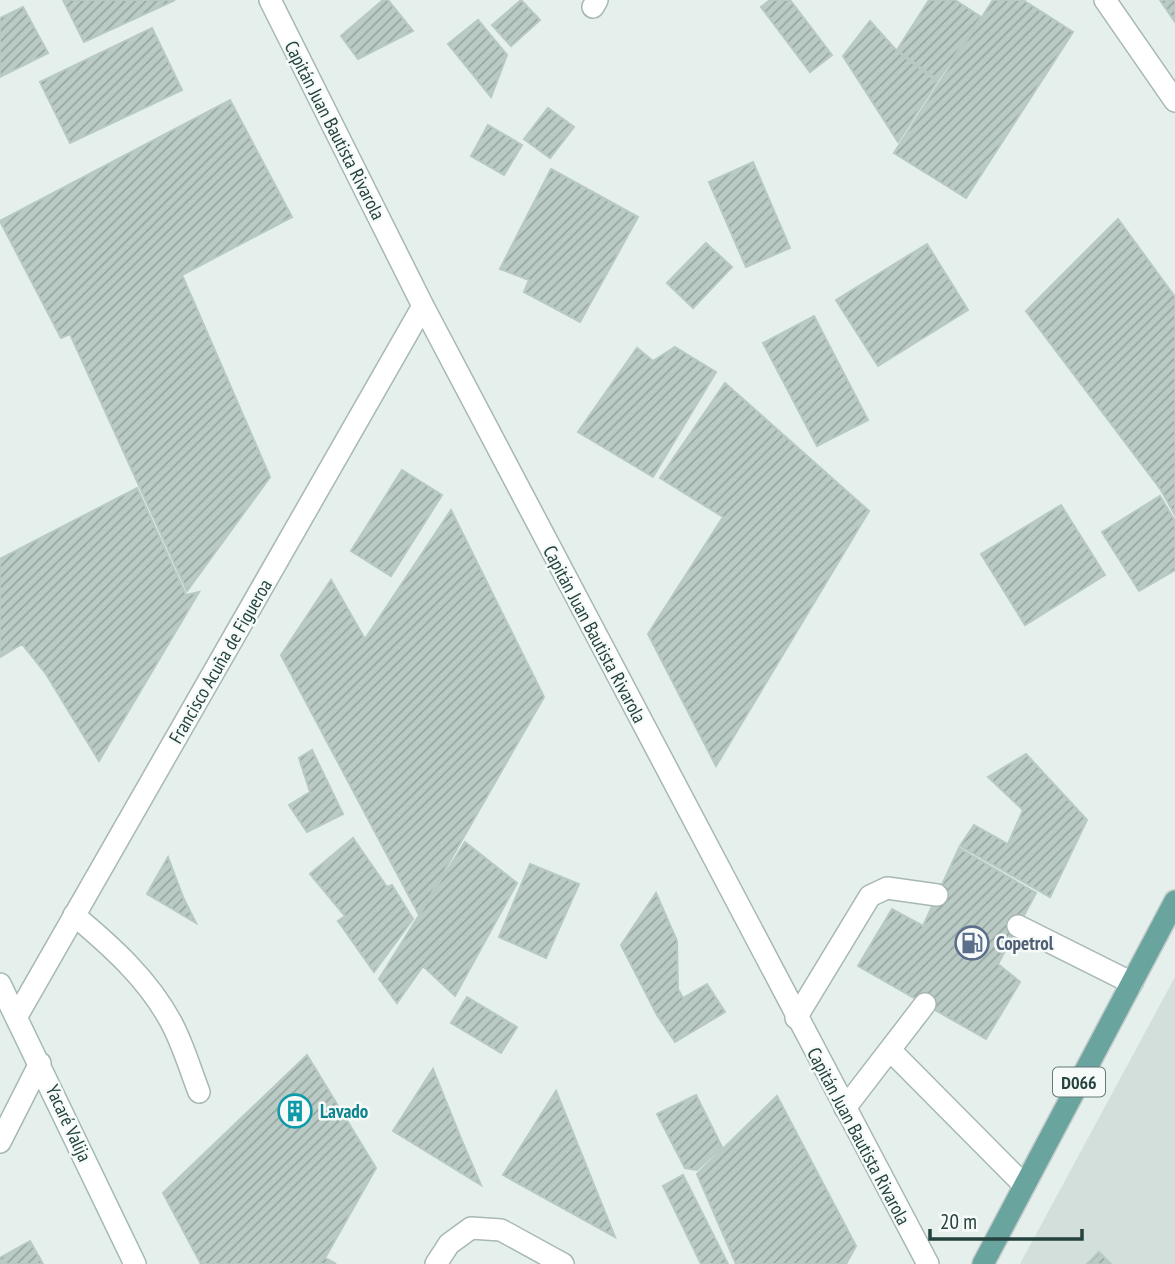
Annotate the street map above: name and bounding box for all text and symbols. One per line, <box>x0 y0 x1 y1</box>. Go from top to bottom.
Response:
street label: Capitán Juan Bautista Rivarola <box>279 37 391 223</box>
street label: Capitán Juan Bautista Rivarola <box>538 541 652 727</box>
street label: Francisco Acuña de Figueroa <box>163 575 277 747</box>
fuel station icon: Copetrol <box>953 924 991 962</box>
place label: Copetrol <box>996 931 1054 955</box>
street label: Capitán Juan Bautista Rivarola <box>802 1043 916 1229</box>
road number: D066 <box>1053 1068 1105 1097</box>
street label: Yacaré Valija <box>41 1081 97 1165</box>
building icon: Lavado <box>276 1092 314 1130</box>
place label: Lavado <box>320 1099 368 1123</box>
scale bar <box>930 1198 1082 1242</box>
text: 20 m <box>940 1208 977 1235</box>

